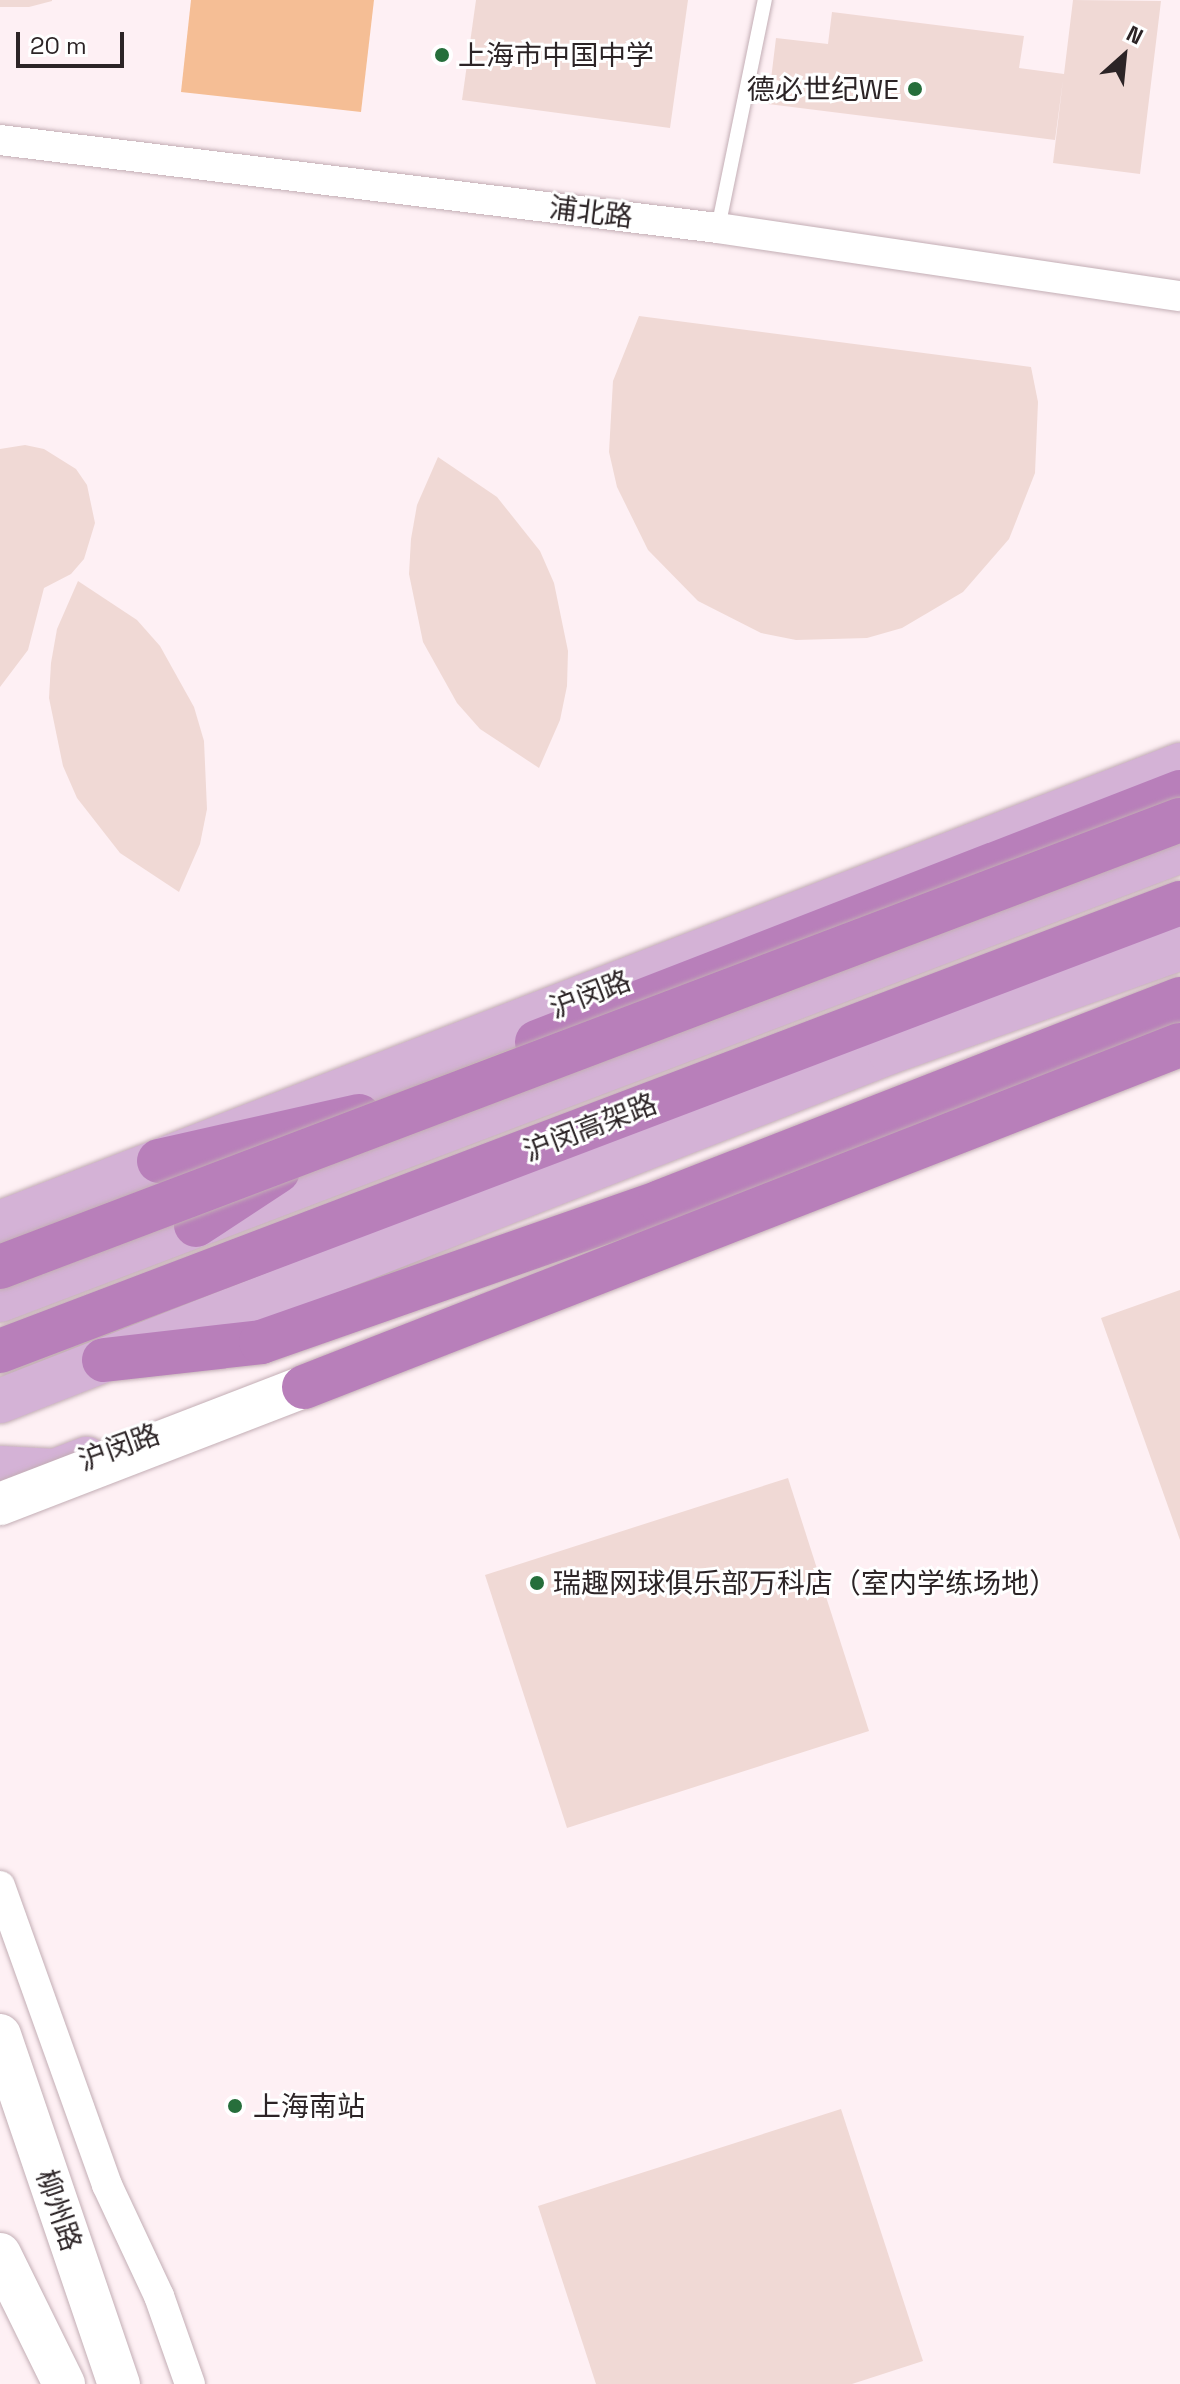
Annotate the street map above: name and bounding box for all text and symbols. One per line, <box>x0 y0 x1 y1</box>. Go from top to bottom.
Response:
scale bar <box>20 16 128 66</box>
north arrow <box>1084 16 1164 96</box>
text: N <box>1122 19 1148 50</box>
text: 20 m <box>30 30 87 61</box>
place label: 上海市中国中学 <box>458 38 654 72</box>
marker: 上海市中国中学 <box>433 46 451 64</box>
place label: 德必世纪WE <box>747 72 899 106</box>
marker: 德必世纪WE <box>906 80 924 98</box>
street label: 浦北路 <box>547 190 635 234</box>
street label: 沪闵路 <box>545 963 635 1025</box>
street label: 沪闵高架路 <box>519 1086 661 1168</box>
street label: 沪闵路 <box>74 1417 164 1477</box>
place label: 瑞趣网球俱乐部万科店（室内学练场地） <box>553 1566 1057 1600</box>
marker: 瑞趣网球俱乐部万科店（室内学练场地） <box>528 1574 546 1592</box>
place label: 上海南站 <box>253 2089 365 2123</box>
marker: 上海南站 <box>224 2095 246 2117</box>
street label: 柳州路 <box>29 2165 89 2255</box>

